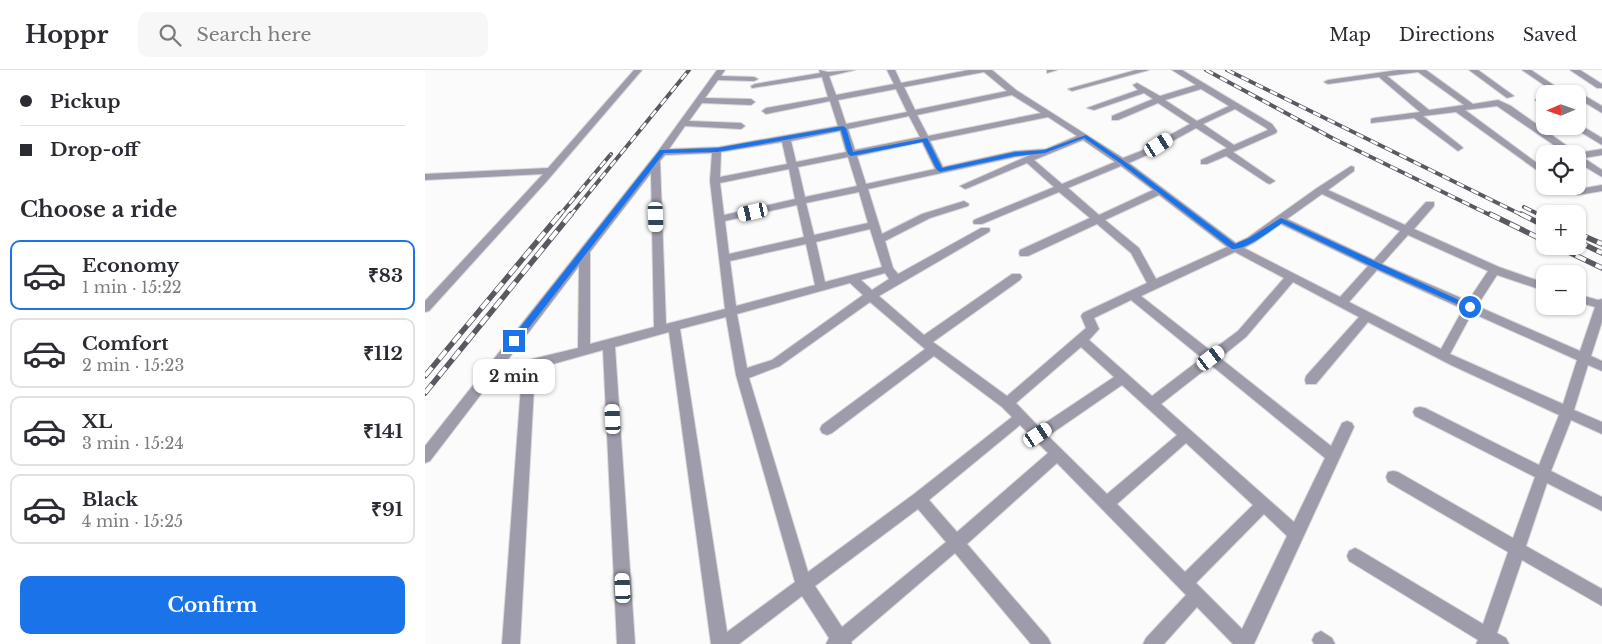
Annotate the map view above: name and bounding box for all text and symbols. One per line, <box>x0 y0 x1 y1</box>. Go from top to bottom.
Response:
search box <box>138 12 488 57</box>
text: Hoppr <box>25 20 108 49</box>
icon: search <box>156 21 184 49</box>
text: Search here <box>196 23 311 46</box>
text: Map <box>1329 24 1371 46</box>
text: Directions <box>1399 24 1495 46</box>
text: Saved <box>1523 24 1577 46</box>
north arrow <box>1536 85 1586 135</box>
map controls <box>1536 85 1586 315</box>
text: Pickup <box>50 90 121 113</box>
car <box>1142 131 1175 159</box>
text: Drop-off <box>50 138 139 161</box>
button: locate <box>1536 145 1586 195</box>
text: Choose a ride <box>20 196 177 223</box>
car <box>736 201 769 223</box>
car <box>647 202 664 232</box>
button: + <box>1536 205 1586 255</box>
icon: car <box>22 253 67 298</box>
text: Economy <box>82 254 179 277</box>
text: ₹83 <box>368 264 403 287</box>
button: − <box>1536 265 1586 315</box>
text: 1 min · 15:22 <box>82 277 182 297</box>
route start <box>1459 296 1481 318</box>
route end <box>503 330 525 352</box>
icon: car <box>22 331 67 376</box>
text: Comfort <box>82 332 169 355</box>
text: ₹112 <box>363 342 403 365</box>
car <box>1194 343 1227 373</box>
text: 2 min · 15:23 <box>82 355 184 375</box>
callout: 2 min <box>473 358 555 394</box>
text: 2 min <box>489 366 539 386</box>
car <box>604 404 621 434</box>
icon: car <box>22 409 67 454</box>
text: XL <box>82 410 112 433</box>
text: ₹141 <box>363 420 403 443</box>
car <box>1021 420 1054 450</box>
text: 3 min · 15:24 <box>82 433 184 453</box>
icon: car <box>22 487 67 532</box>
text: Black <box>82 488 138 511</box>
text: ₹91 <box>371 498 403 521</box>
text: 4 min · 15:25 <box>82 511 183 531</box>
car <box>614 573 631 603</box>
button: Confirm <box>20 576 405 634</box>

